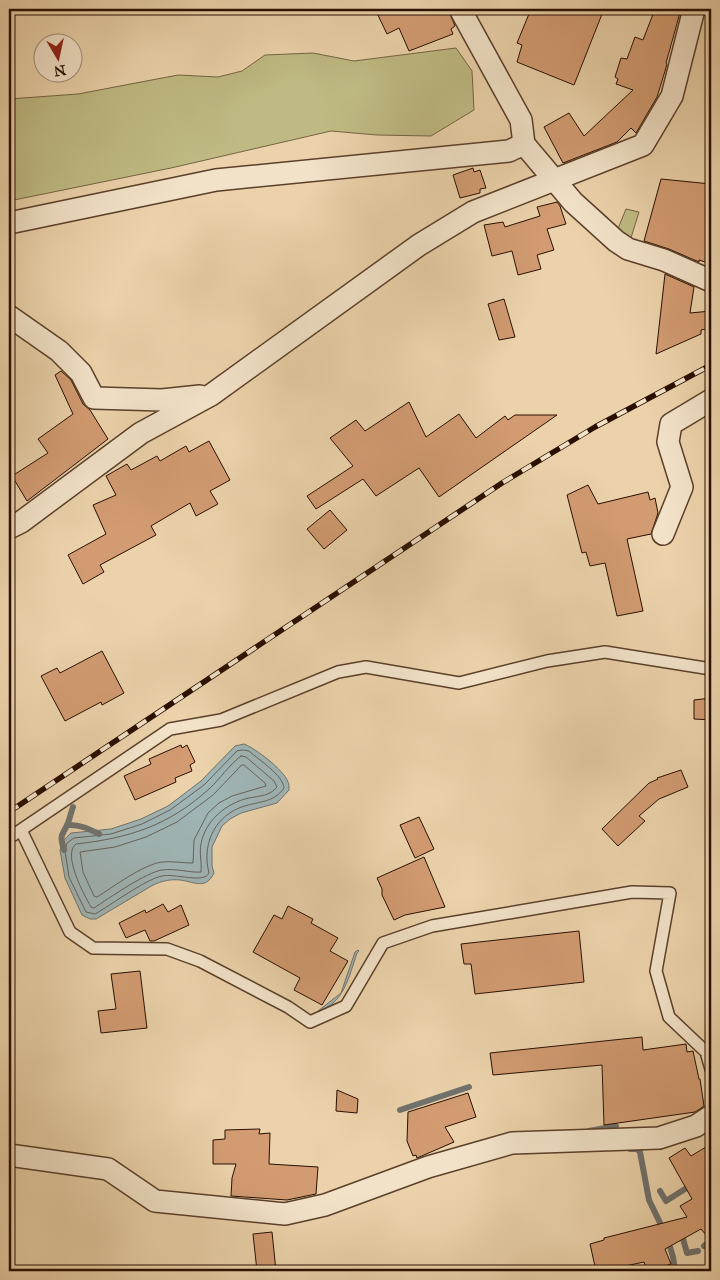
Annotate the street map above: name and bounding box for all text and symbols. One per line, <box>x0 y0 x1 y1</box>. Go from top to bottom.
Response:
north arrow <box>32 32 82 82</box>
text: N <box>53 61 67 80</box>

